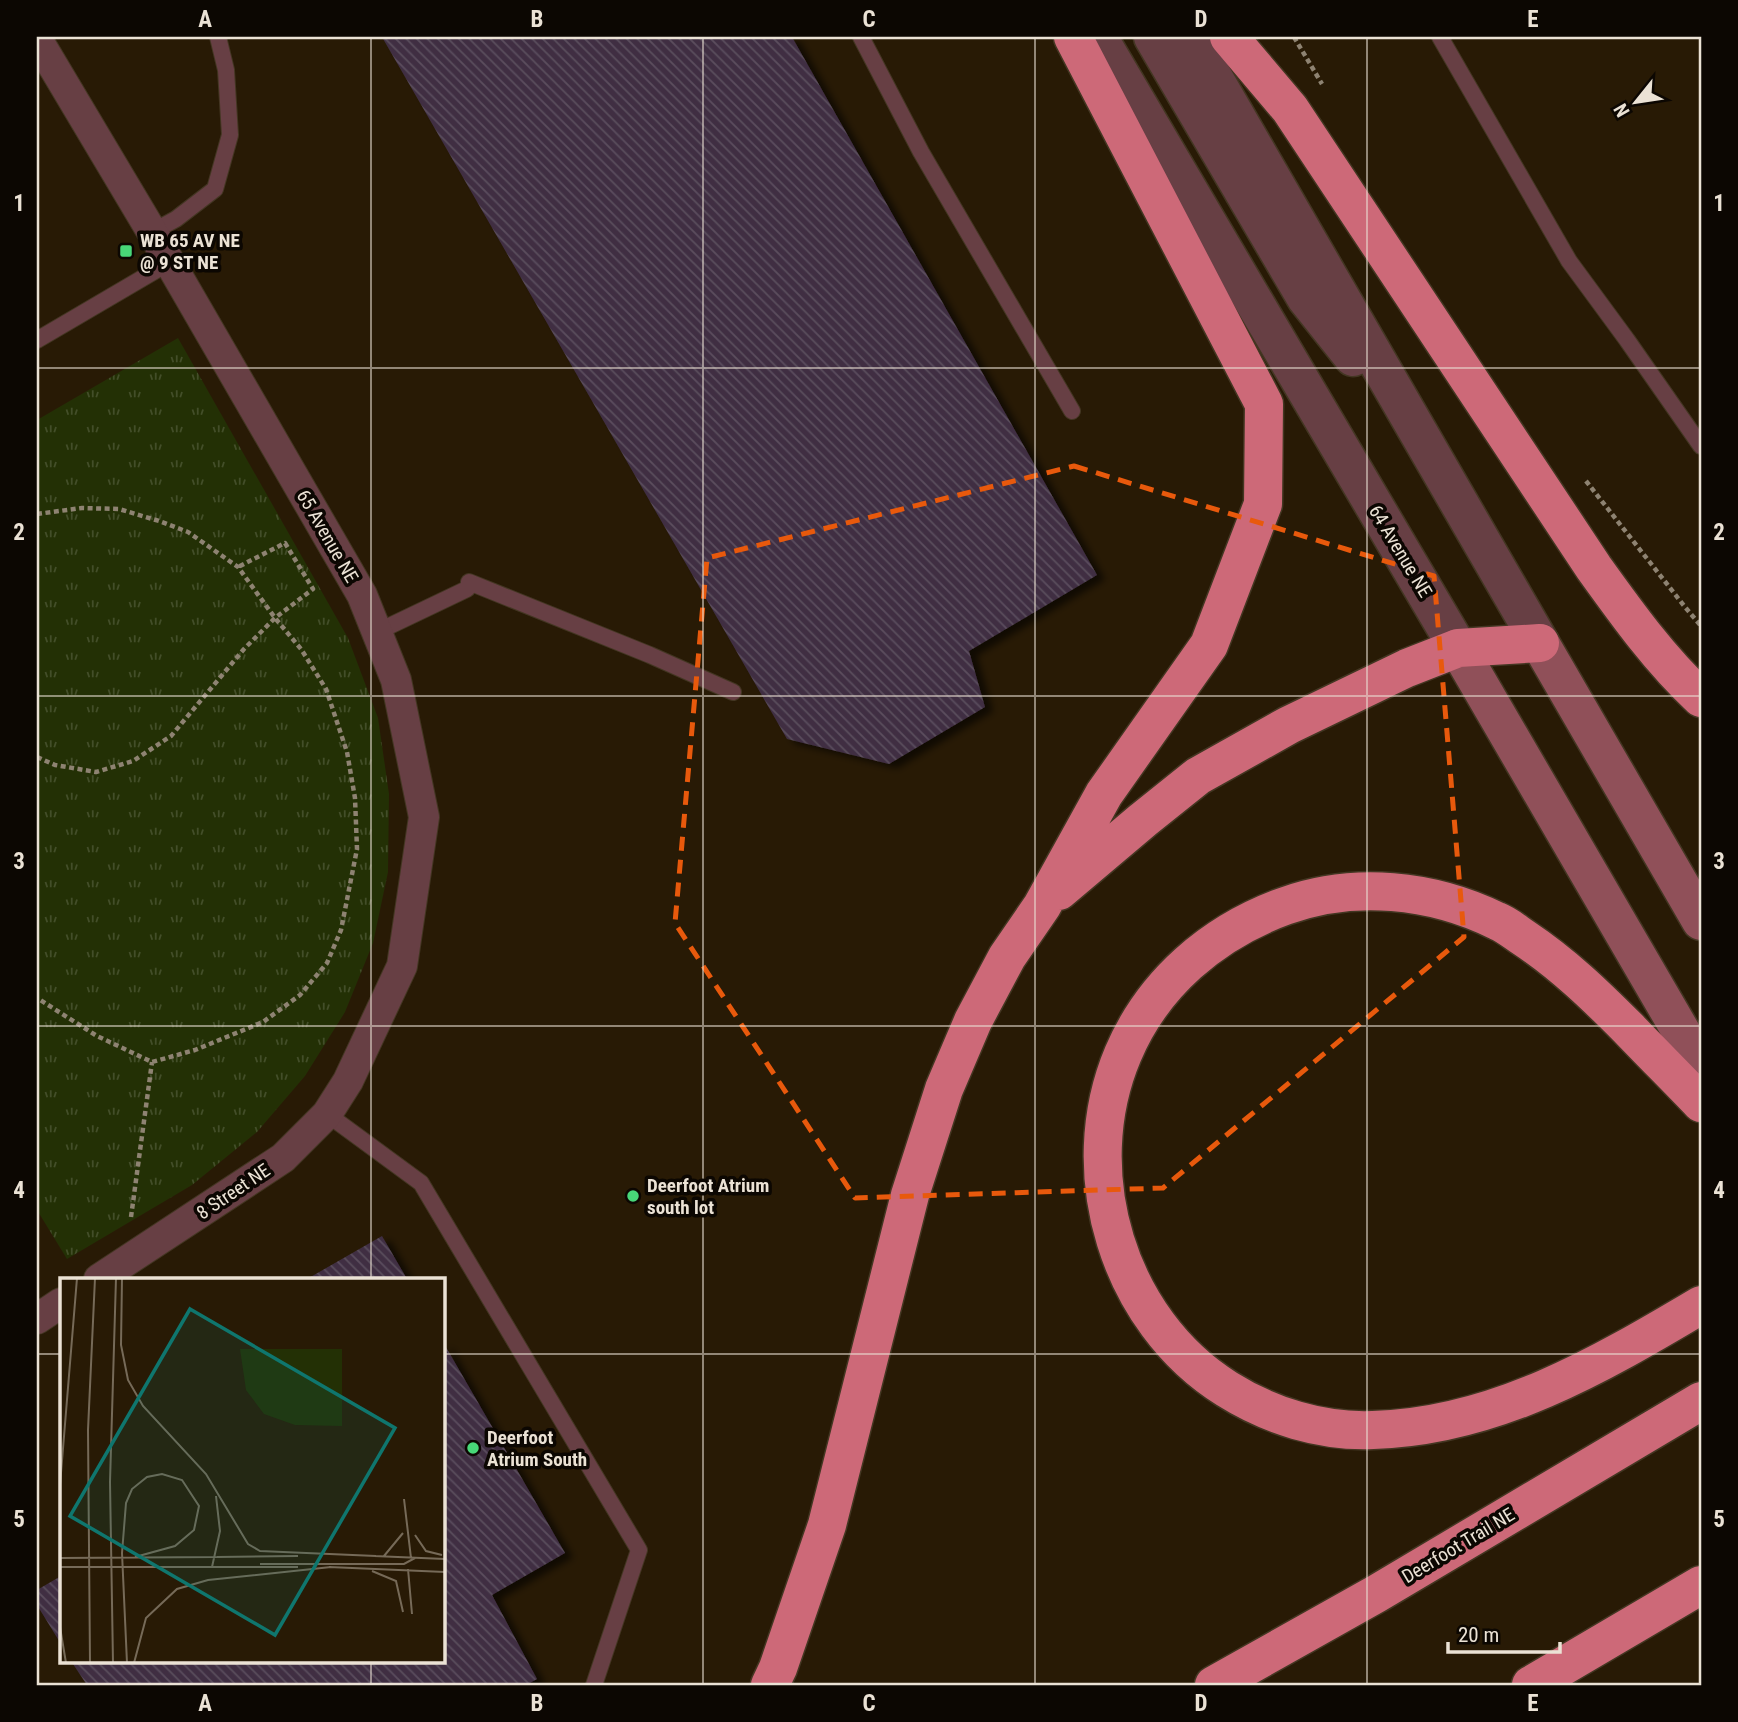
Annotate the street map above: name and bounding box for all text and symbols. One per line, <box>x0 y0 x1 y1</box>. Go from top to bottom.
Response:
text: A <box>198 6 212 33</box>
text: B <box>531 6 543 33</box>
text: C <box>862 6 876 33</box>
text: D <box>1195 6 1208 33</box>
text: E <box>1527 6 1539 33</box>
north arrow <box>1602 66 1672 136</box>
text: N <box>1609 99 1635 121</box>
text: 1 <box>13 190 25 217</box>
text: 1 <box>1713 190 1725 217</box>
place label: WB 65 AV NE @ 9 ST NE <box>140 229 240 274</box>
marker: WB 65 AV NE @ 9 ST NE <box>118 243 134 259</box>
street label: 65 Avenue NE <box>292 486 363 587</box>
street label: 64 Avenue NE <box>1364 501 1437 601</box>
text: 2 <box>13 519 25 546</box>
text: 2 <box>1713 519 1725 546</box>
text: 3 <box>13 848 25 875</box>
text: 3 <box>1713 848 1725 875</box>
street label: 8 Street NE <box>192 1158 274 1224</box>
place label: Deerfoot Atrium south lot <box>647 1174 769 1219</box>
text: 4 <box>13 1177 25 1204</box>
text: 4 <box>1713 1177 1725 1204</box>
marker: Deerfoot Atrium south lot <box>625 1188 641 1204</box>
inset map <box>60 1278 444 1662</box>
place label: Deerfoot Atrium South <box>487 1426 587 1471</box>
marker: Deerfoot Atrium South <box>465 1440 481 1456</box>
street label: Deerfoot Trail NE <box>1398 1503 1519 1588</box>
text: 5 <box>13 1506 25 1533</box>
text: 5 <box>1713 1506 1725 1533</box>
scale bar <box>1448 1610 1560 1654</box>
text: 20 m <box>1458 1623 1499 1647</box>
text: A <box>198 1690 212 1717</box>
text: B <box>531 1690 543 1717</box>
text: C <box>862 1690 876 1717</box>
text: D <box>1195 1690 1208 1717</box>
text: E <box>1527 1690 1539 1717</box>

